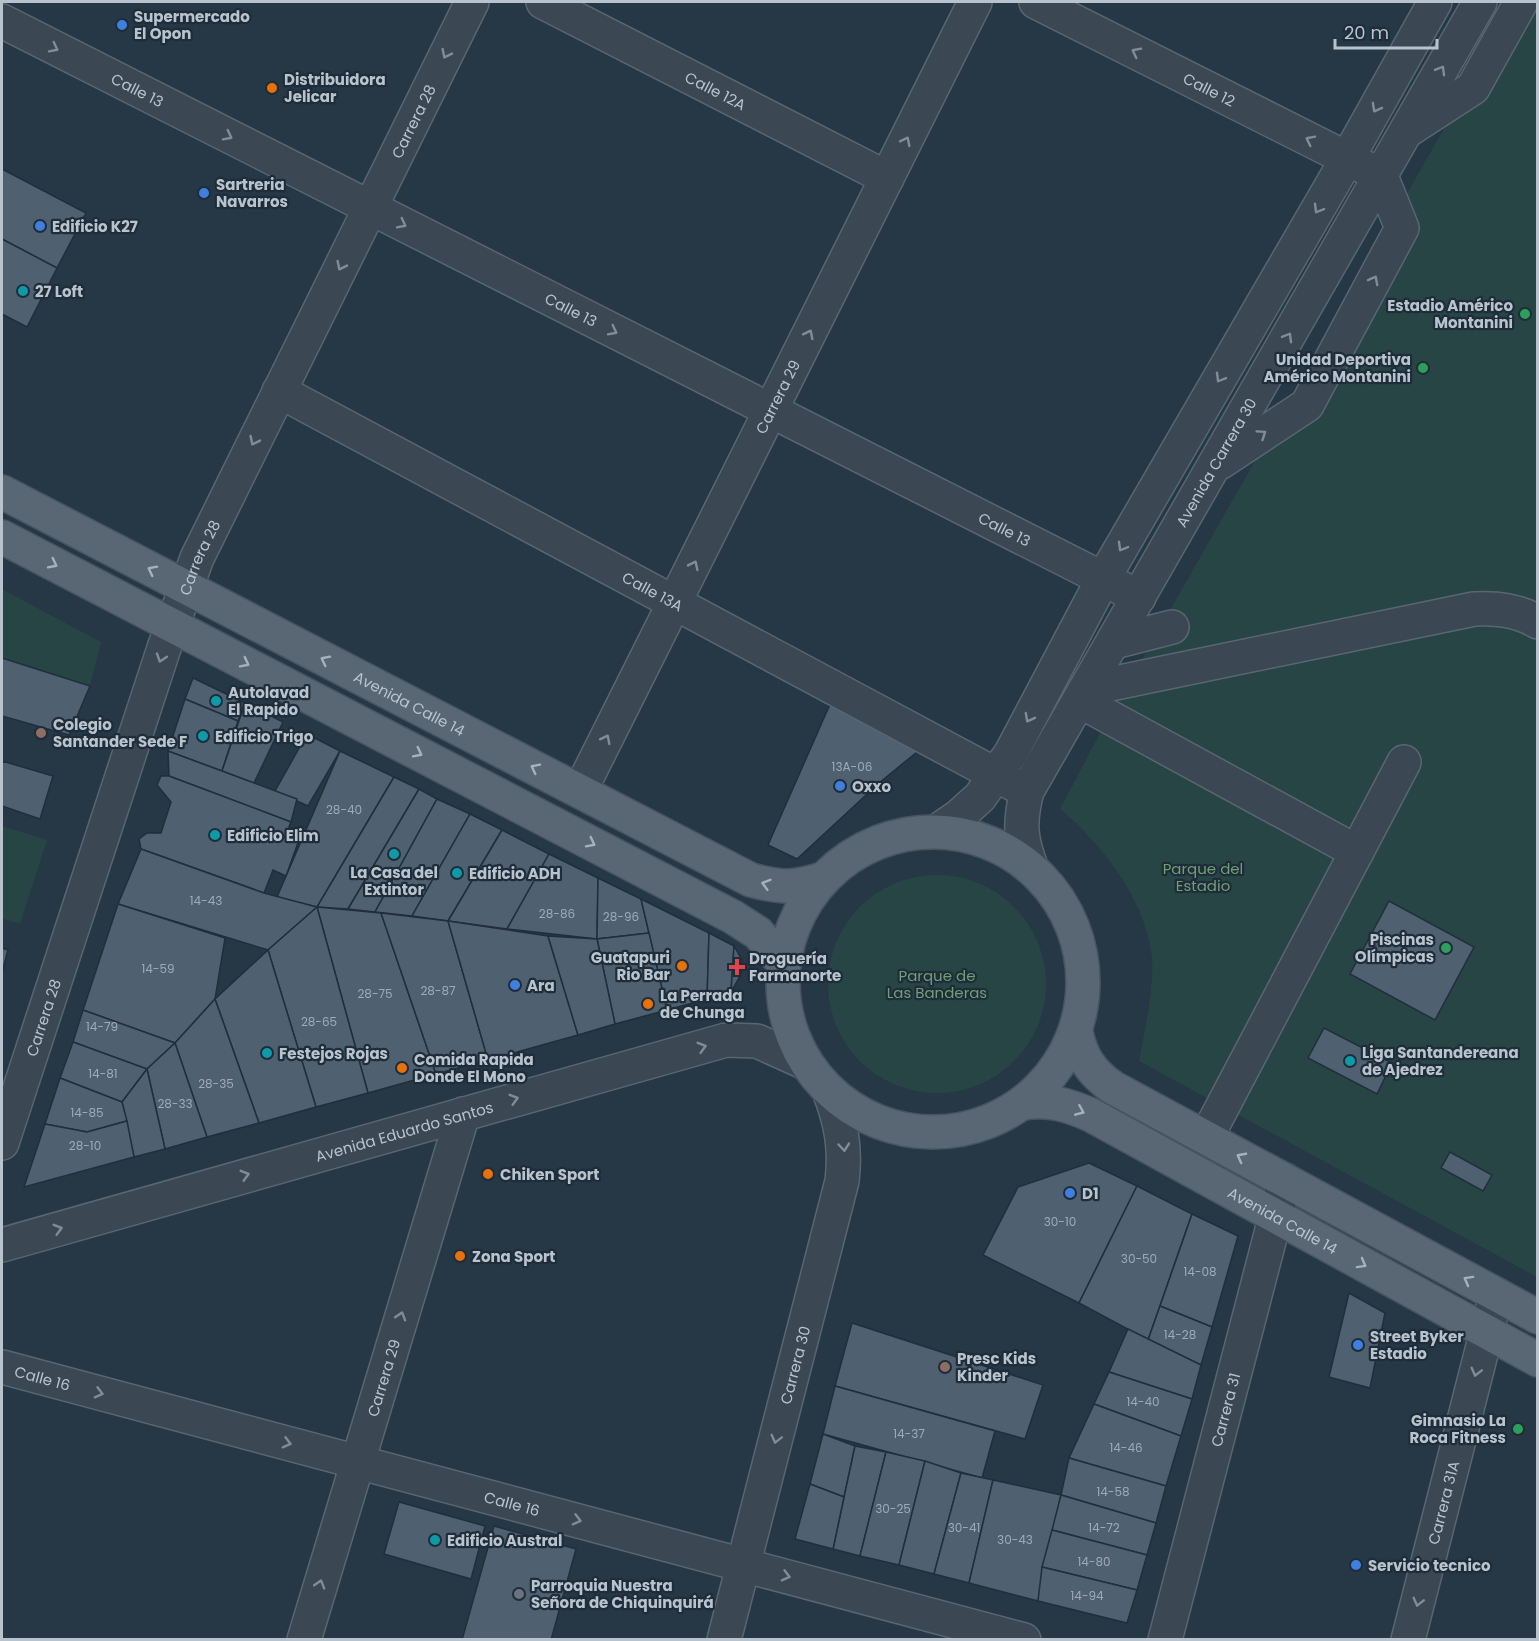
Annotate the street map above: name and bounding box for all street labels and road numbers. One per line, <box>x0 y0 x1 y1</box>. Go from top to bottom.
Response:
street label: Calle 12A <box>682 66 750 115</box>
street label: Calle 12 <box>1180 67 1239 111</box>
street label: Calle 13 <box>108 68 167 112</box>
street label: Carrera 28 <box>386 81 440 162</box>
street label: Calle 13 <box>541 287 601 331</box>
street label: Carrera 29 <box>750 356 805 437</box>
street label: Avenida Carrera 30 <box>1170 394 1261 531</box>
street label: Calle 13 <box>975 507 1034 551</box>
street label: Carrera 28 <box>174 516 225 598</box>
street label: Calle 13A <box>619 566 687 616</box>
street label: Avenida Calle 14 <box>350 666 469 741</box>
street label: Carrera 28 <box>21 976 65 1059</box>
street label: Avenida Eduardo Santos <box>313 1096 496 1166</box>
street label: Avenida Calle 14 <box>1224 1182 1342 1259</box>
street label: Carrera 30 <box>775 1323 815 1406</box>
street label: Carrera 29 <box>362 1336 405 1419</box>
street label: Calle 16 <box>12 1360 73 1395</box>
street label: Carrera 31 <box>1205 1370 1245 1449</box>
street label: Carrera 31A <box>1422 1458 1464 1547</box>
street label: Calle 16 <box>482 1486 542 1521</box>

